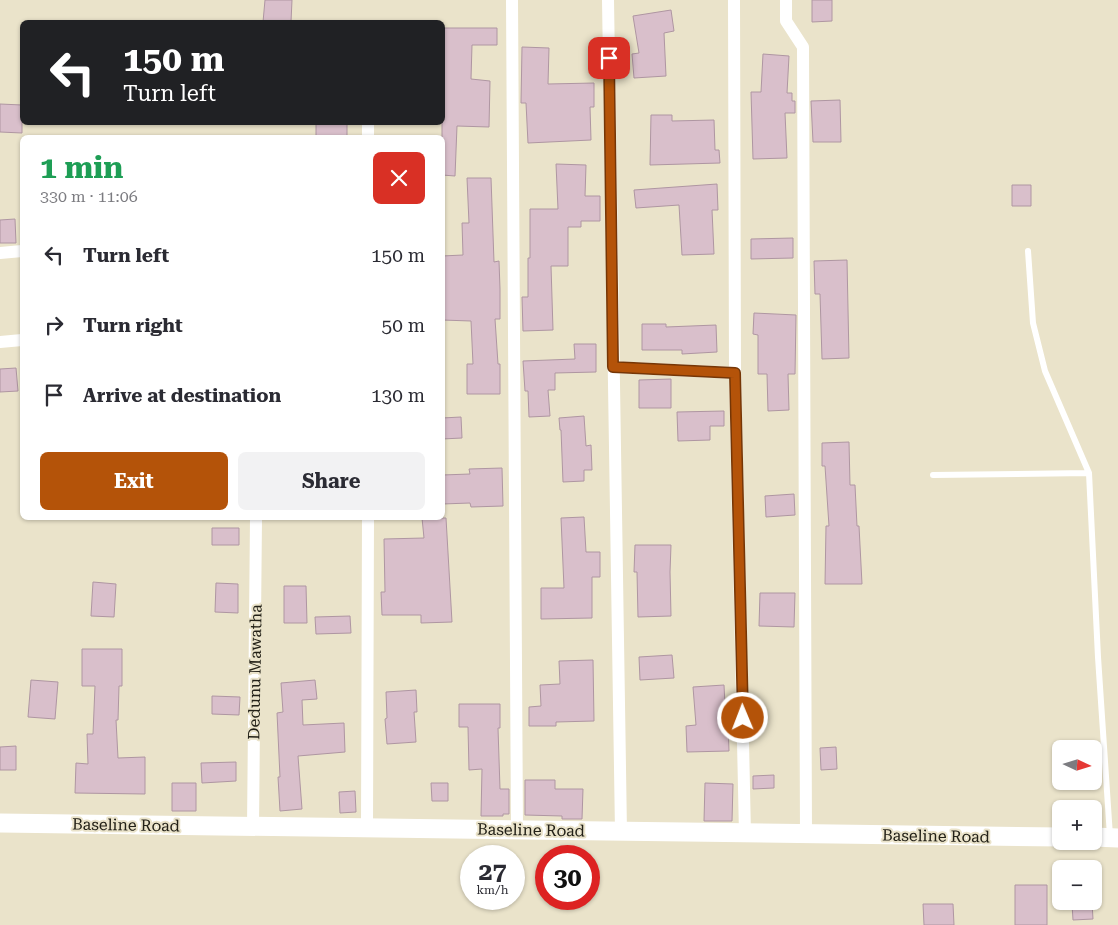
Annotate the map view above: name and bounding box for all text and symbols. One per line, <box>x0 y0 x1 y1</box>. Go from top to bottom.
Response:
pin <box>588 37 630 79</box>
text: 150 m <box>123 39 224 80</box>
icon: left <box>40 40 105 105</box>
icon: arrive <box>595 44 623 72</box>
text: Turn left <box>123 81 216 106</box>
text: 1 min <box>40 150 123 185</box>
button: close <box>373 152 425 204</box>
text: 330 m · 11:06 <box>40 187 138 206</box>
icon: left <box>40 241 68 269</box>
text: Turn left <box>83 244 169 267</box>
text: 150 m <box>371 244 425 267</box>
icon: right <box>40 311 68 339</box>
text: Turn right <box>83 314 183 337</box>
text: 50 m <box>382 314 425 337</box>
icon: arrive <box>40 381 68 409</box>
text: Arrive at destination <box>83 384 281 407</box>
text: 130 m <box>371 384 425 407</box>
button: Exit <box>40 452 228 510</box>
button: Share <box>238 452 425 510</box>
street label: Dedunu Mawatha <box>244 604 266 740</box>
position arrow <box>716 691 768 743</box>
north arrow <box>1052 740 1102 790</box>
map controls <box>1052 740 1102 910</box>
button: + <box>1052 800 1102 850</box>
street label: Baseline Road <box>72 815 180 835</box>
street label: Baseline Road <box>477 820 585 840</box>
street label: Baseline Road <box>882 826 990 846</box>
speed limit sign: 30 <box>535 845 600 910</box>
text: 27 <box>478 857 507 886</box>
button: − <box>1052 860 1102 910</box>
text: km/h <box>476 883 509 897</box>

